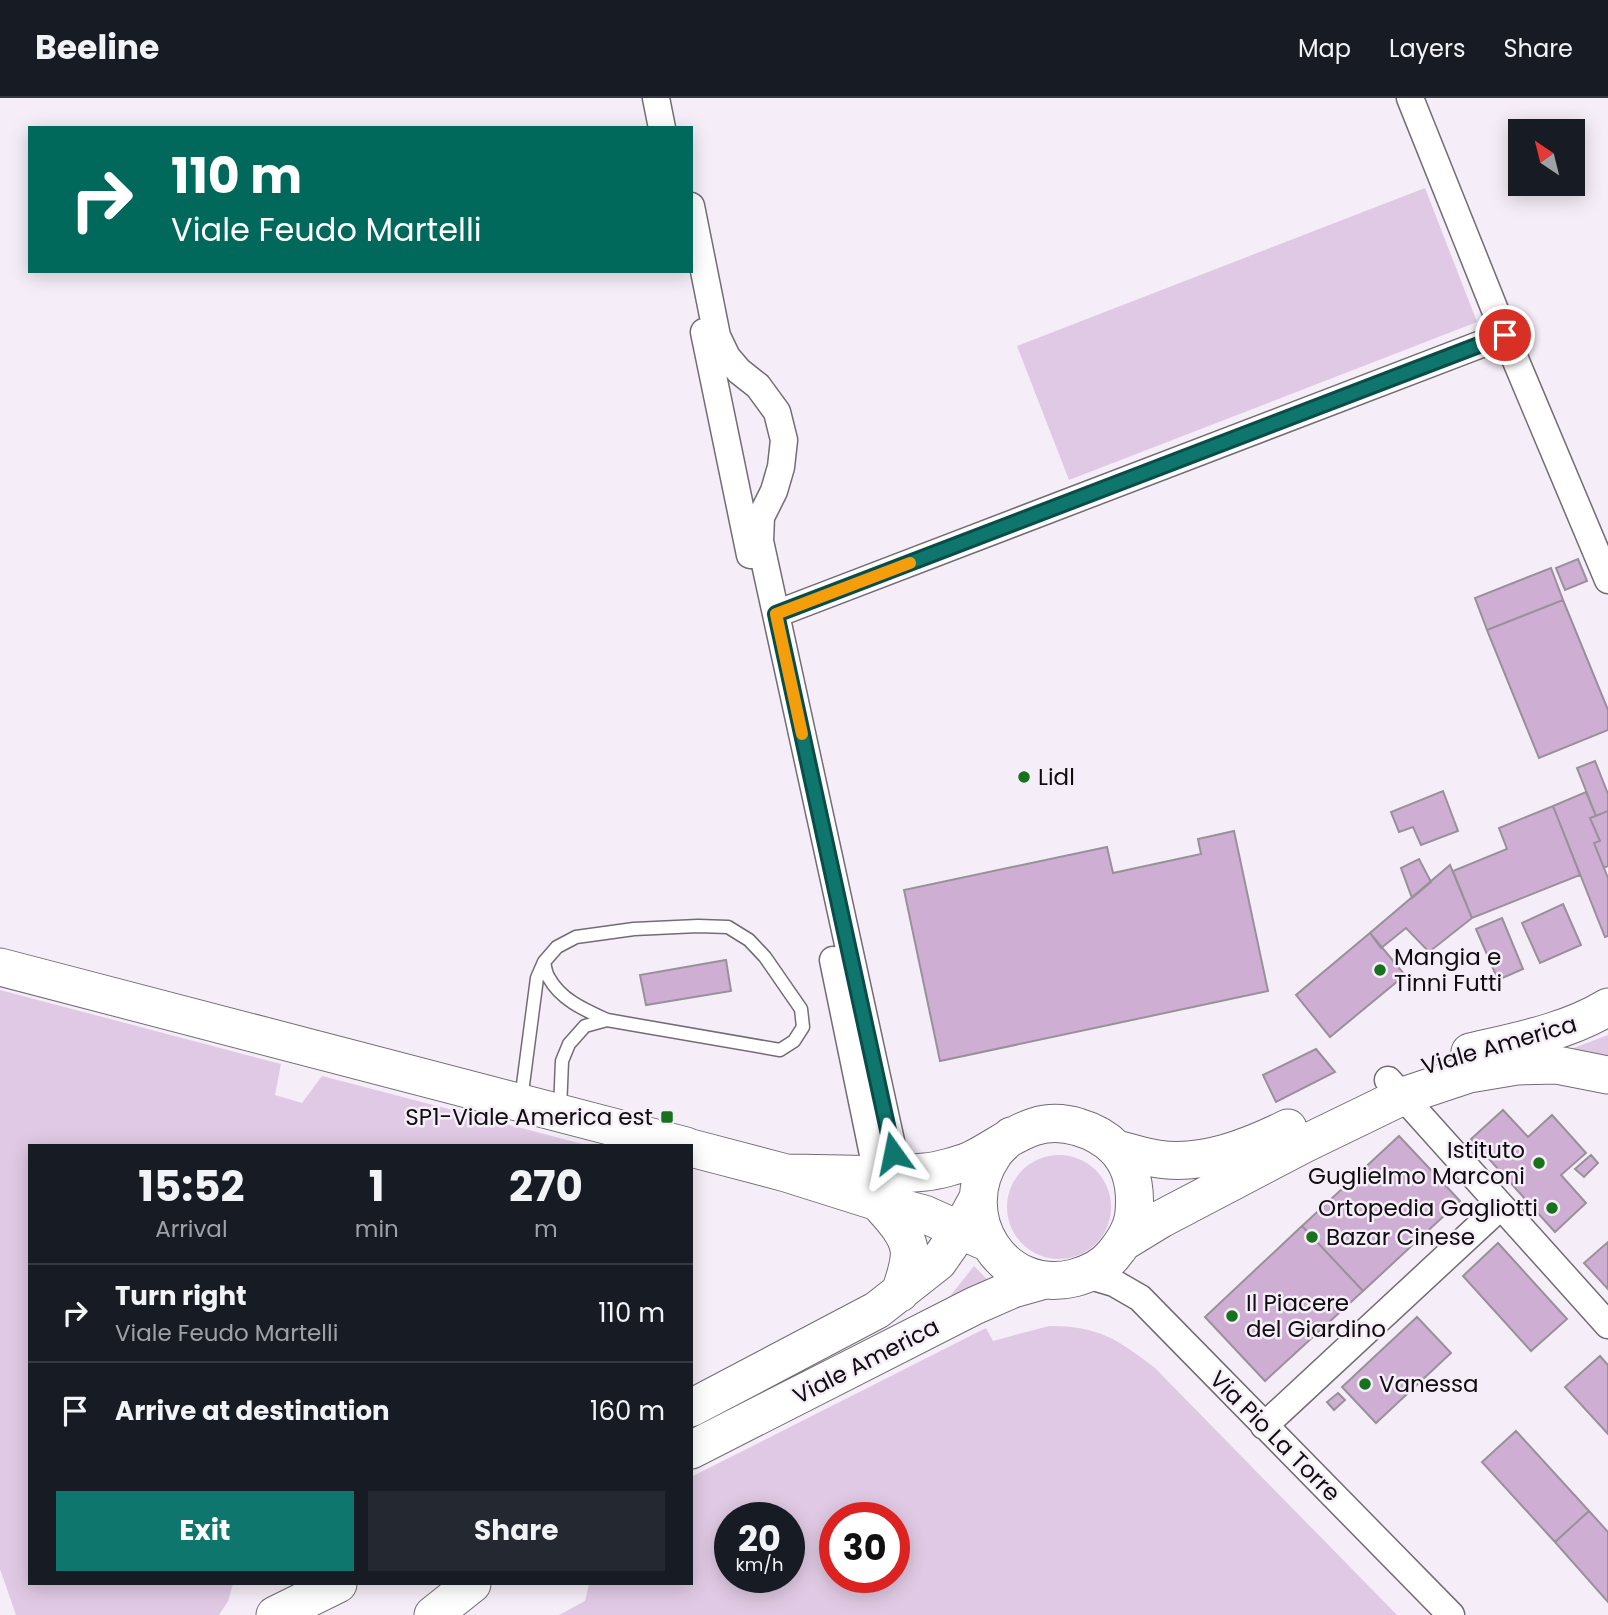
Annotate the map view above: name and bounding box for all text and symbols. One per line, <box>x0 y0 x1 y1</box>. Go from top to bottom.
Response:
text: Beeline <box>35 24 159 71</box>
text: Map <box>1298 32 1351 65</box>
text: Layers <box>1389 32 1465 65</box>
text: Share <box>1503 32 1573 65</box>
north arrow <box>1508 119 1586 196</box>
map controls <box>1508 119 1585 196</box>
text: 110 m <box>171 142 302 210</box>
icon: right <box>56 154 147 245</box>
text: Viale Feudo Martelli <box>171 207 482 252</box>
pin <box>1475 305 1535 365</box>
icon: arrive <box>1486 316 1524 354</box>
place label: Lidl <box>1038 761 1075 793</box>
marker: Lidl <box>1016 769 1032 785</box>
place label: Mangia e Tinni Futti <box>1394 941 1502 999</box>
marker: Mangia e Tinni Futti <box>1372 962 1388 978</box>
street label: Viale America <box>1418 1008 1580 1082</box>
place label: SP1-Viale America est <box>405 1101 653 1133</box>
marker: SP1-Viale America est <box>659 1109 675 1125</box>
position arrow <box>856 1116 930 1190</box>
place label: Istituto Guglielmo Marconi <box>1308 1134 1525 1192</box>
marker: Istituto Guglielmo Marconi <box>1531 1155 1547 1171</box>
text: 15:52 <box>138 1157 245 1216</box>
text: 1 <box>369 1157 385 1216</box>
text: 270 <box>509 1157 583 1216</box>
place label: Ortopedia Gagliotti <box>1318 1192 1538 1224</box>
marker: Ortopedia Gagliotti <box>1544 1200 1560 1216</box>
text: Arrival <box>155 1213 228 1245</box>
text: min <box>355 1213 399 1245</box>
text: m <box>534 1213 558 1245</box>
place label: Bazar Cinese <box>1326 1221 1475 1253</box>
marker: Bazar Cinese <box>1304 1229 1320 1245</box>
text: Turn right <box>115 1278 247 1314</box>
place label: Il Piacere del Giardino <box>1246 1287 1386 1345</box>
icon: right <box>56 1294 94 1332</box>
text: 110 m <box>598 1295 665 1331</box>
marker: Il Piacere del Giardino <box>1224 1308 1240 1324</box>
street label: Viale America <box>787 1310 945 1412</box>
text: Viale Feudo Martelli <box>115 1317 338 1349</box>
street label: Via Pio La Torre <box>1203 1364 1347 1508</box>
place label: Vanessa <box>1379 1368 1479 1400</box>
marker: Vanessa <box>1357 1376 1373 1392</box>
icon: arrive <box>56 1392 94 1430</box>
text: Arrive at destination <box>115 1393 390 1429</box>
text: 160 m <box>590 1393 665 1429</box>
button: Exit <box>56 1491 354 1571</box>
button: Share <box>368 1491 665 1571</box>
speed limit sign: 30 <box>819 1502 910 1593</box>
text: 20 <box>738 1514 781 1563</box>
text: km/h <box>736 1552 783 1577</box>

